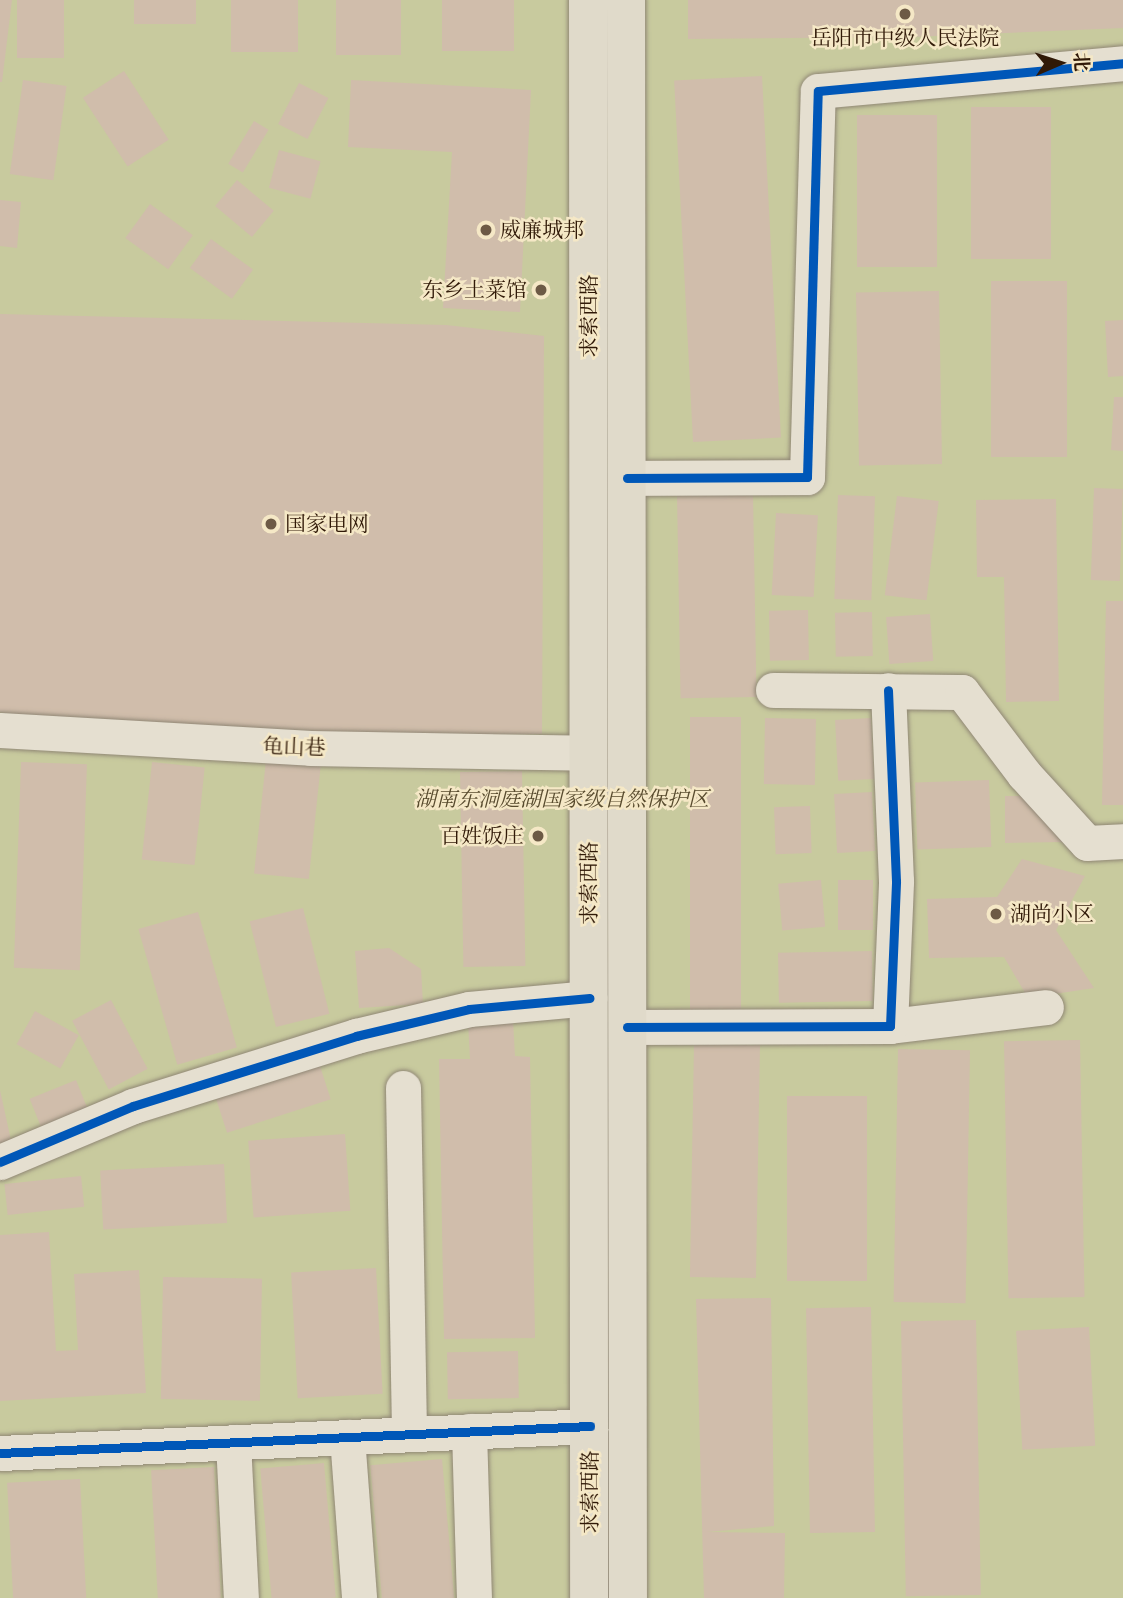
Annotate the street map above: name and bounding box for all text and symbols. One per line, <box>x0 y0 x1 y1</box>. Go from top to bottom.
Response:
marker: 岳阳市中级人民法院 <box>897 6 913 22</box>
place label: 岳阳市中级人民法院 <box>811 25 999 51</box>
north arrow <box>1025 28 1095 98</box>
text: 北 <box>1069 52 1092 72</box>
place label: 威廉城邦 <box>500 217 584 243</box>
marker: 威廉城邦 <box>478 222 494 238</box>
street label: 求索西路 <box>576 274 602 358</box>
place label: 东乡土菜馆 <box>422 277 527 303</box>
marker: 东乡土菜馆 <box>533 282 549 298</box>
place label: 国家电网 <box>285 511 369 537</box>
marker: 国家电网 <box>263 516 279 532</box>
street label: 龟山巷 <box>262 733 326 761</box>
park label: 湖南东洞庭湖国家级自然保护区 <box>415 786 709 812</box>
place label: 百姓饭庄 <box>440 823 524 849</box>
marker: 百姓饭庄 <box>530 828 546 844</box>
street label: 求索西路 <box>576 841 602 925</box>
place label: 湖尚小区 <box>1010 901 1094 927</box>
marker: 湖尚小区 <box>988 906 1004 922</box>
street label: 求索西路 <box>577 1450 603 1534</box>

